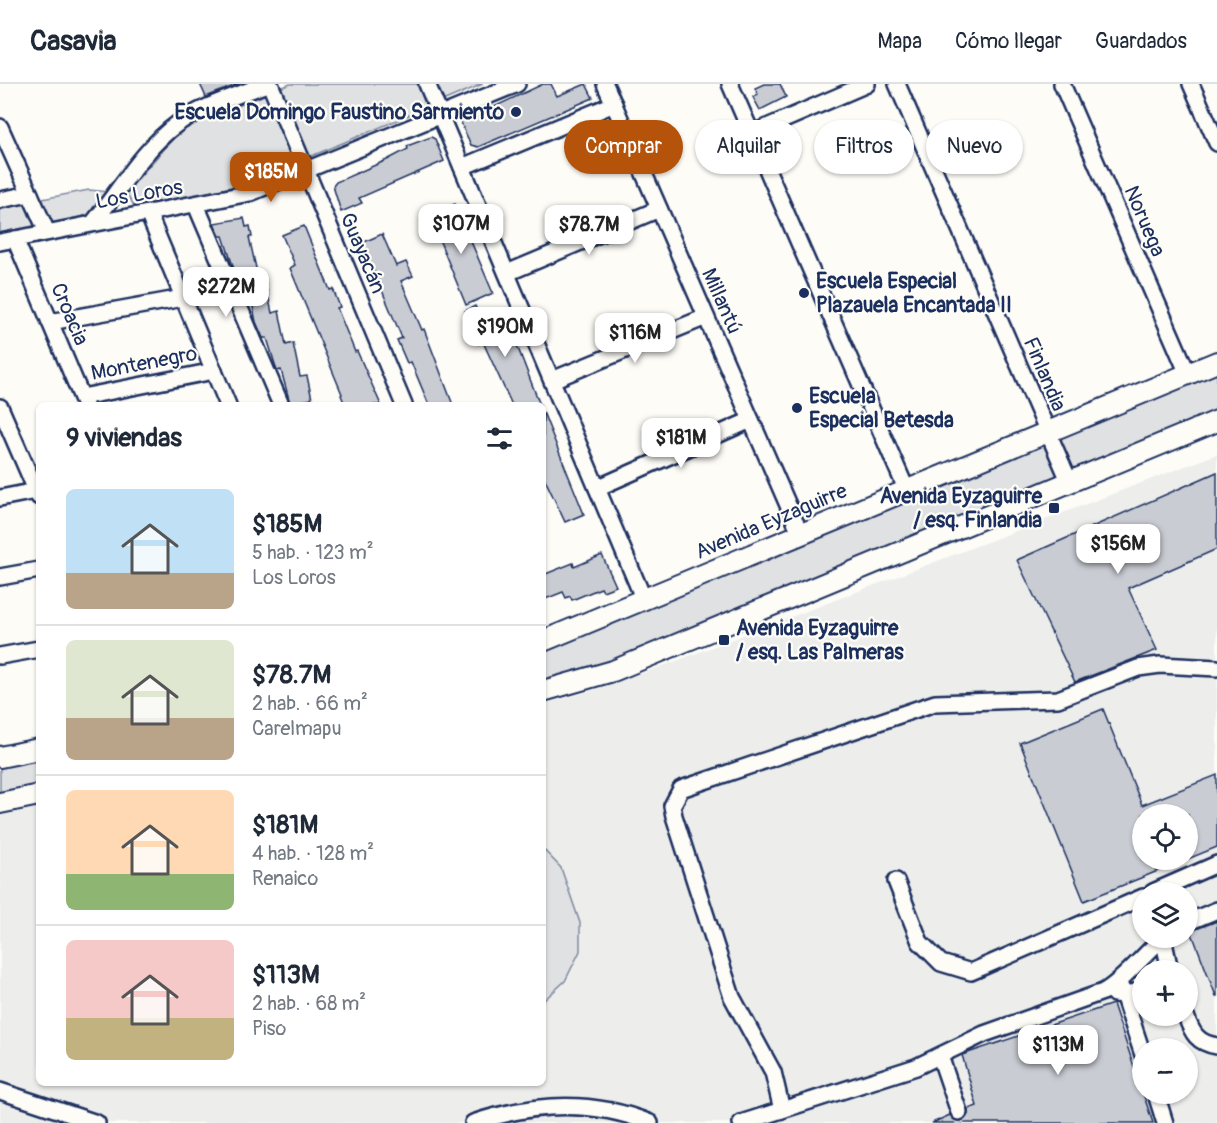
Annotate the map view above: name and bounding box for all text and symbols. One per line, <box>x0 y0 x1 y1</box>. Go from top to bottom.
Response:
text: Casavia <box>30 24 116 59</box>
text: Mapa <box>877 28 922 55</box>
text: Cómo llegar <box>955 28 1062 55</box>
text: Guardados <box>1095 28 1187 55</box>
place label: Escuela Domingo Faustino Sarmiento <box>174 99 505 126</box>
marker: Escuela Domingo Faustino Sarmiento <box>509 105 523 119</box>
chip: Comprar <box>564 120 683 174</box>
chip: Alquilar <box>695 120 802 174</box>
chip: Filtros <box>814 120 914 174</box>
chip: Nuevo <box>926 120 1023 174</box>
pin: $185M <box>229 152 313 203</box>
text: $185M <box>244 159 298 184</box>
street label: Los Loros <box>93 173 185 215</box>
street label: Noruega <box>1118 182 1171 261</box>
pin: $107M <box>419 204 503 255</box>
pin: $78.7M <box>540 205 638 256</box>
street label: Guayacán <box>333 209 392 298</box>
text: $107M <box>432 211 490 236</box>
text: $78.7M <box>559 212 619 237</box>
street label: Millantú <box>695 264 748 338</box>
pin: $272M <box>184 267 268 318</box>
place label: Escuela Especial Plazauela Encantada II <box>816 268 1012 319</box>
text: $272M <box>197 274 255 299</box>
street label: Croacia <box>44 279 95 350</box>
marker: Escuela Especial Plazauela Encantada II <box>797 286 811 300</box>
pin: $190M <box>463 307 547 358</box>
pin: $116M <box>593 313 677 364</box>
text: $190M <box>476 314 534 339</box>
text: $116M <box>609 320 661 345</box>
street label: Finlandia <box>1017 333 1072 415</box>
street label: Montenegro <box>89 340 199 387</box>
place label: Escuela Especial Betesda <box>809 383 954 434</box>
marker: Escuela Especial Betesda <box>790 401 804 415</box>
pin: $181M <box>639 418 723 469</box>
text: 9 viviendas <box>66 422 182 454</box>
icon: filters <box>483 422 516 455</box>
text: $181M <box>656 425 706 450</box>
street label: Avenida Eyzaguirre <box>691 477 852 566</box>
place label: Avenida Eyzaguirre / esq. Finlandia <box>880 483 1043 534</box>
marker: Avenida Eyzaguirre / esq. Finlandia <box>1047 501 1061 515</box>
text: $185M <box>252 508 322 540</box>
icon: home <box>114 513 186 585</box>
pin: $156M <box>1076 524 1160 575</box>
text: $156M <box>1090 531 1146 556</box>
text: 5 hab. · 123 m² <box>252 540 374 565</box>
text: Los Loros <box>252 565 336 590</box>
place label: Avenida Eyzaguirre / esq. Las Palmeras <box>736 615 904 666</box>
marker: Avenida Eyzaguirre / esq. Las Palmeras <box>717 633 731 647</box>
text: $78.7M <box>252 659 331 691</box>
icon: home <box>114 664 186 736</box>
text: 2 hab. · 66 m² <box>252 691 368 716</box>
text: Carelmapu <box>252 716 342 741</box>
map controls <box>1132 804 1198 1104</box>
button: locate <box>1132 804 1198 870</box>
text: $181M <box>252 809 318 841</box>
icon: home <box>114 814 186 886</box>
text: 4 hab. · 128 m² <box>252 841 374 866</box>
text: Renaico <box>252 866 318 891</box>
button: layers <box>1132 882 1198 948</box>
text: $113M <box>252 959 320 991</box>
button: + <box>1132 960 1198 1026</box>
icon: home <box>114 964 186 1036</box>
text: 2 hab. · 68 m² <box>252 991 366 1016</box>
text: Piso <box>252 1016 286 1041</box>
pin: $113M <box>1016 1025 1100 1076</box>
text: $113M <box>1032 1032 1084 1057</box>
button: − <box>1132 1038 1198 1104</box>

